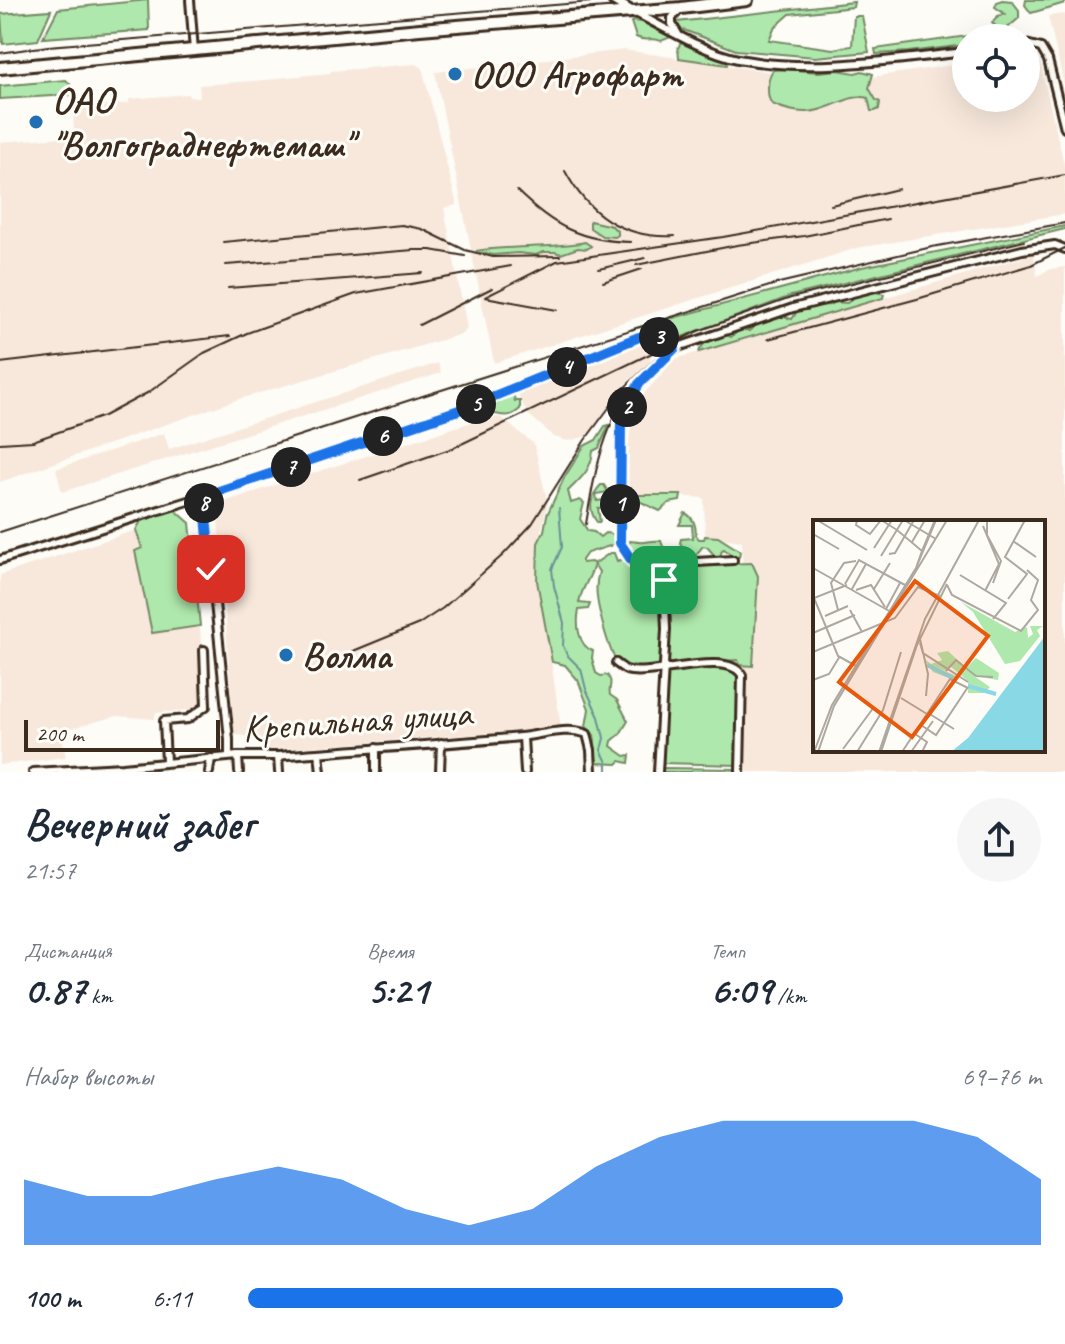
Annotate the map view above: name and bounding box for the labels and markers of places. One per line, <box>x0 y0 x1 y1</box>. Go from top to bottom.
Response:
place label: ООО Агрофарт <box>471 51 685 98</box>
marker: ООО Агрофарт <box>446 65 464 83</box>
place label: ОАО "Волгограднефтемаш" <box>52 77 361 168</box>
marker: ОАО "Волгограднефтемаш" <box>27 113 45 131</box>
pin: 3 <box>639 317 679 357</box>
pin: 4 <box>547 347 587 387</box>
pin: 5 <box>456 384 496 424</box>
pin: 2 <box>607 387 647 427</box>
pin: 6 <box>363 416 403 456</box>
pin: 7 <box>271 447 311 487</box>
pin: 8 <box>184 483 224 523</box>
pin: 1 <box>600 484 640 524</box>
pin <box>177 535 245 603</box>
pin <box>630 546 698 614</box>
place label: Волма <box>302 632 394 679</box>
marker: Волма <box>277 646 295 664</box>

